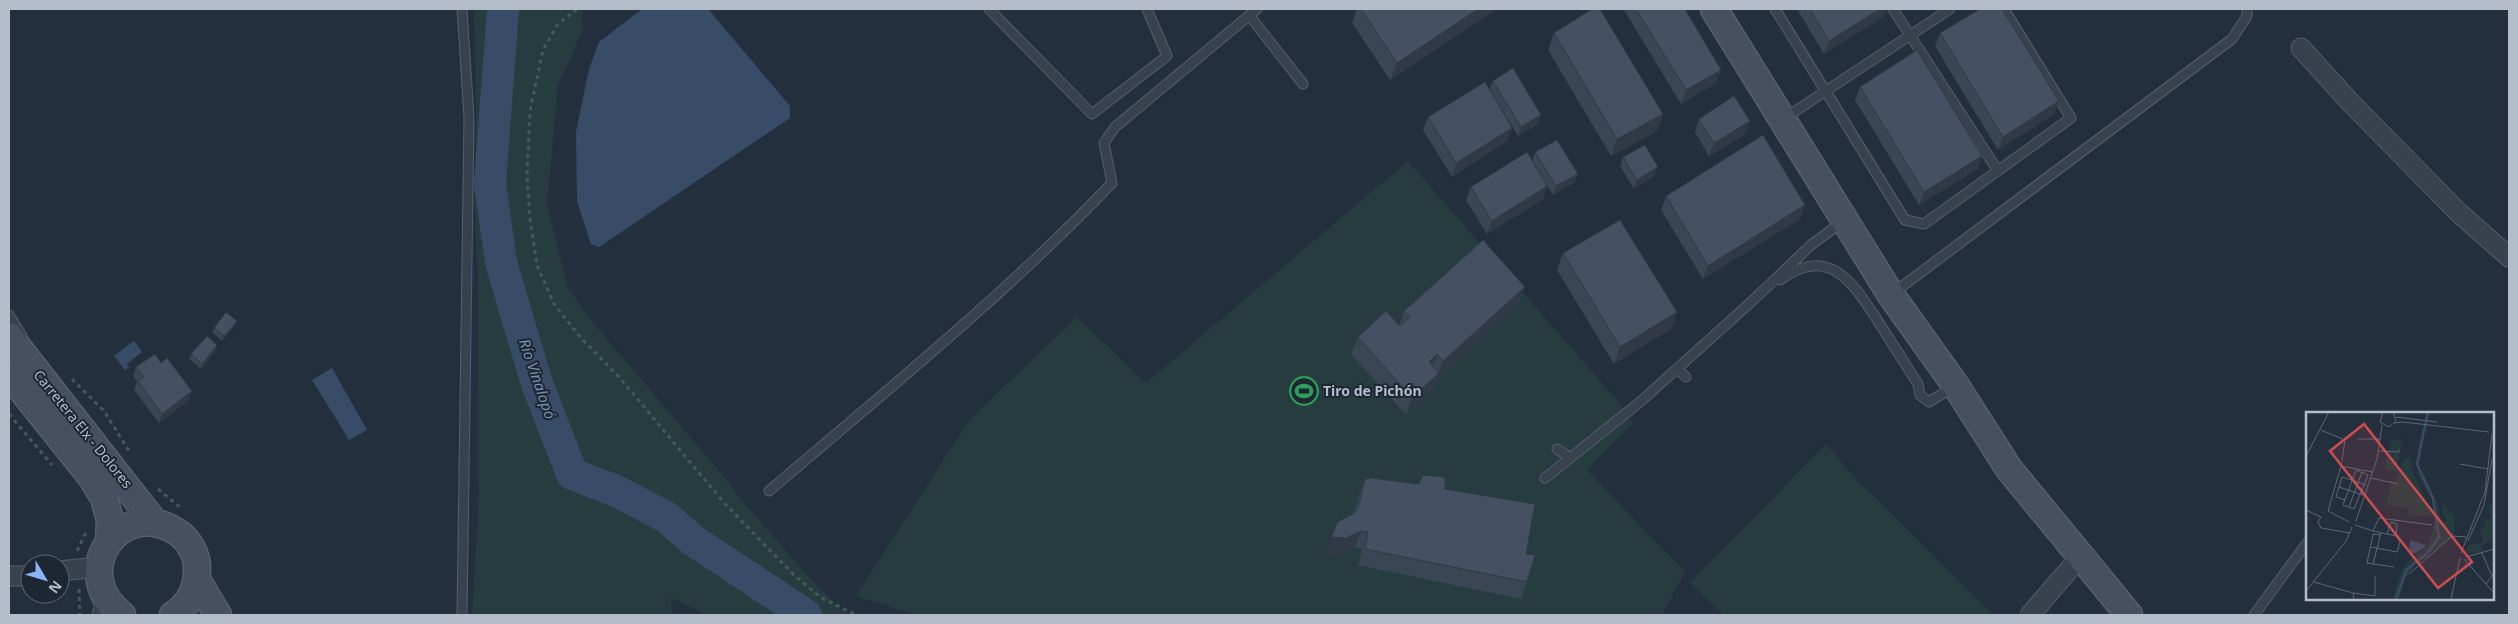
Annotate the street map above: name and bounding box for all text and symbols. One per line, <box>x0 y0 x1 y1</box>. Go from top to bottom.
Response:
water label: Río Vinalopó <box>515 336 561 421</box>
street label: Carretera Elx - Dolores <box>30 365 137 492</box>
sports icon: Tiro de Pichón <box>1289 376 1319 406</box>
place label: Tiro de Pichón <box>1323 381 1422 400</box>
inset map <box>2306 412 2493 599</box>
north arrow <box>20 554 70 604</box>
text: N <box>45 577 67 598</box>

